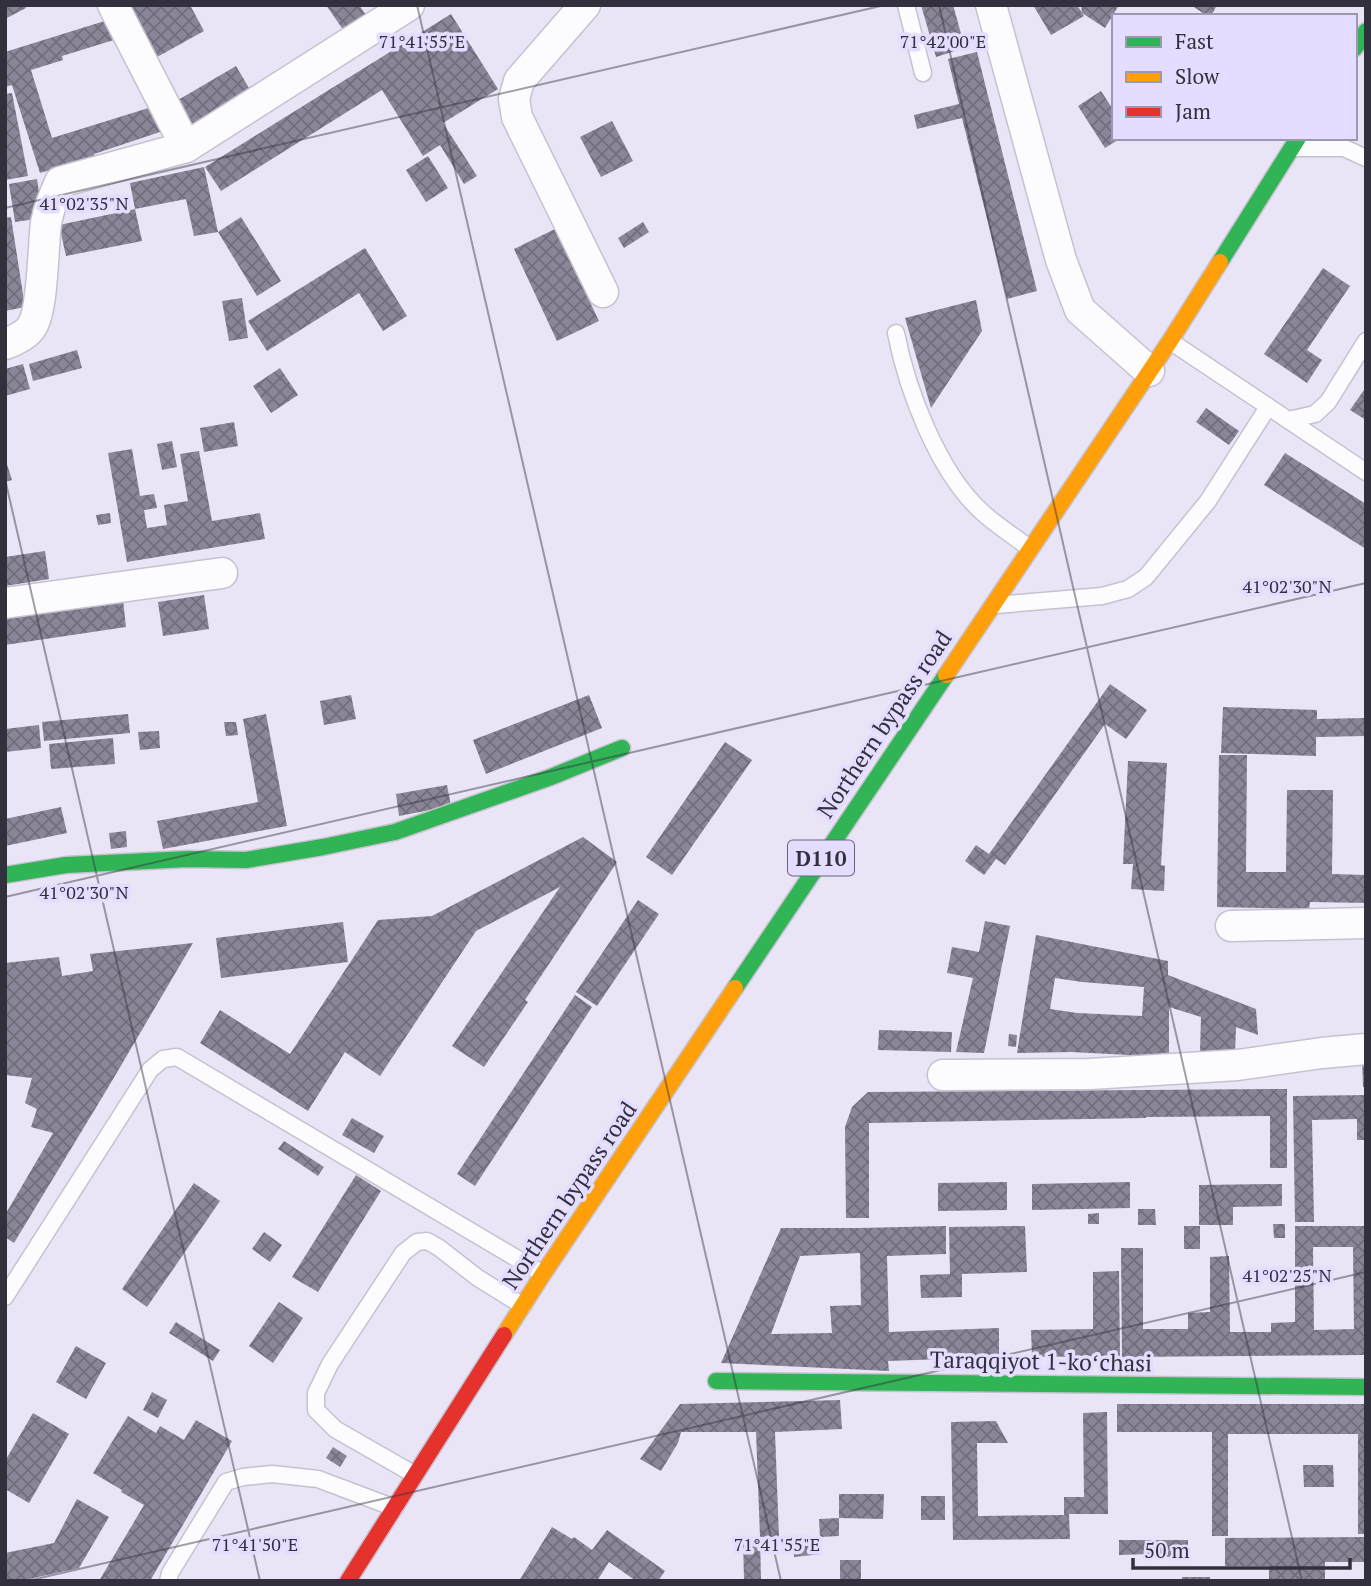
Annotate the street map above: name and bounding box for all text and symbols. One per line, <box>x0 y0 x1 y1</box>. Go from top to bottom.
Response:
legend <box>1112 14 1357 140</box>
text: Fast <box>1175 27 1214 55</box>
text: 71°41'55"E <box>379 29 465 53</box>
text: 71°42'00"E <box>900 29 986 53</box>
text: Slow <box>1175 62 1220 90</box>
text: Jam <box>1175 97 1211 125</box>
text: 41°02'35"N <box>39 191 129 215</box>
text: 41°02'30"N <box>1242 574 1332 598</box>
street label: Northern bypass road <box>810 624 958 824</box>
road number: D110 <box>788 840 854 876</box>
text: 41°02'30"N <box>39 880 129 904</box>
street label: Northern bypass road <box>495 1095 643 1295</box>
text: 41°02'25"N <box>1242 1263 1332 1287</box>
street label: Taraqqiyot 1-koʻchasi <box>930 1344 1152 1378</box>
scale bar <box>1133 1526 1350 1570</box>
text: 71°41'50"E <box>212 1532 298 1556</box>
text: 71°41'55"E <box>734 1532 820 1556</box>
text: 50 m <box>1144 1536 1190 1564</box>

